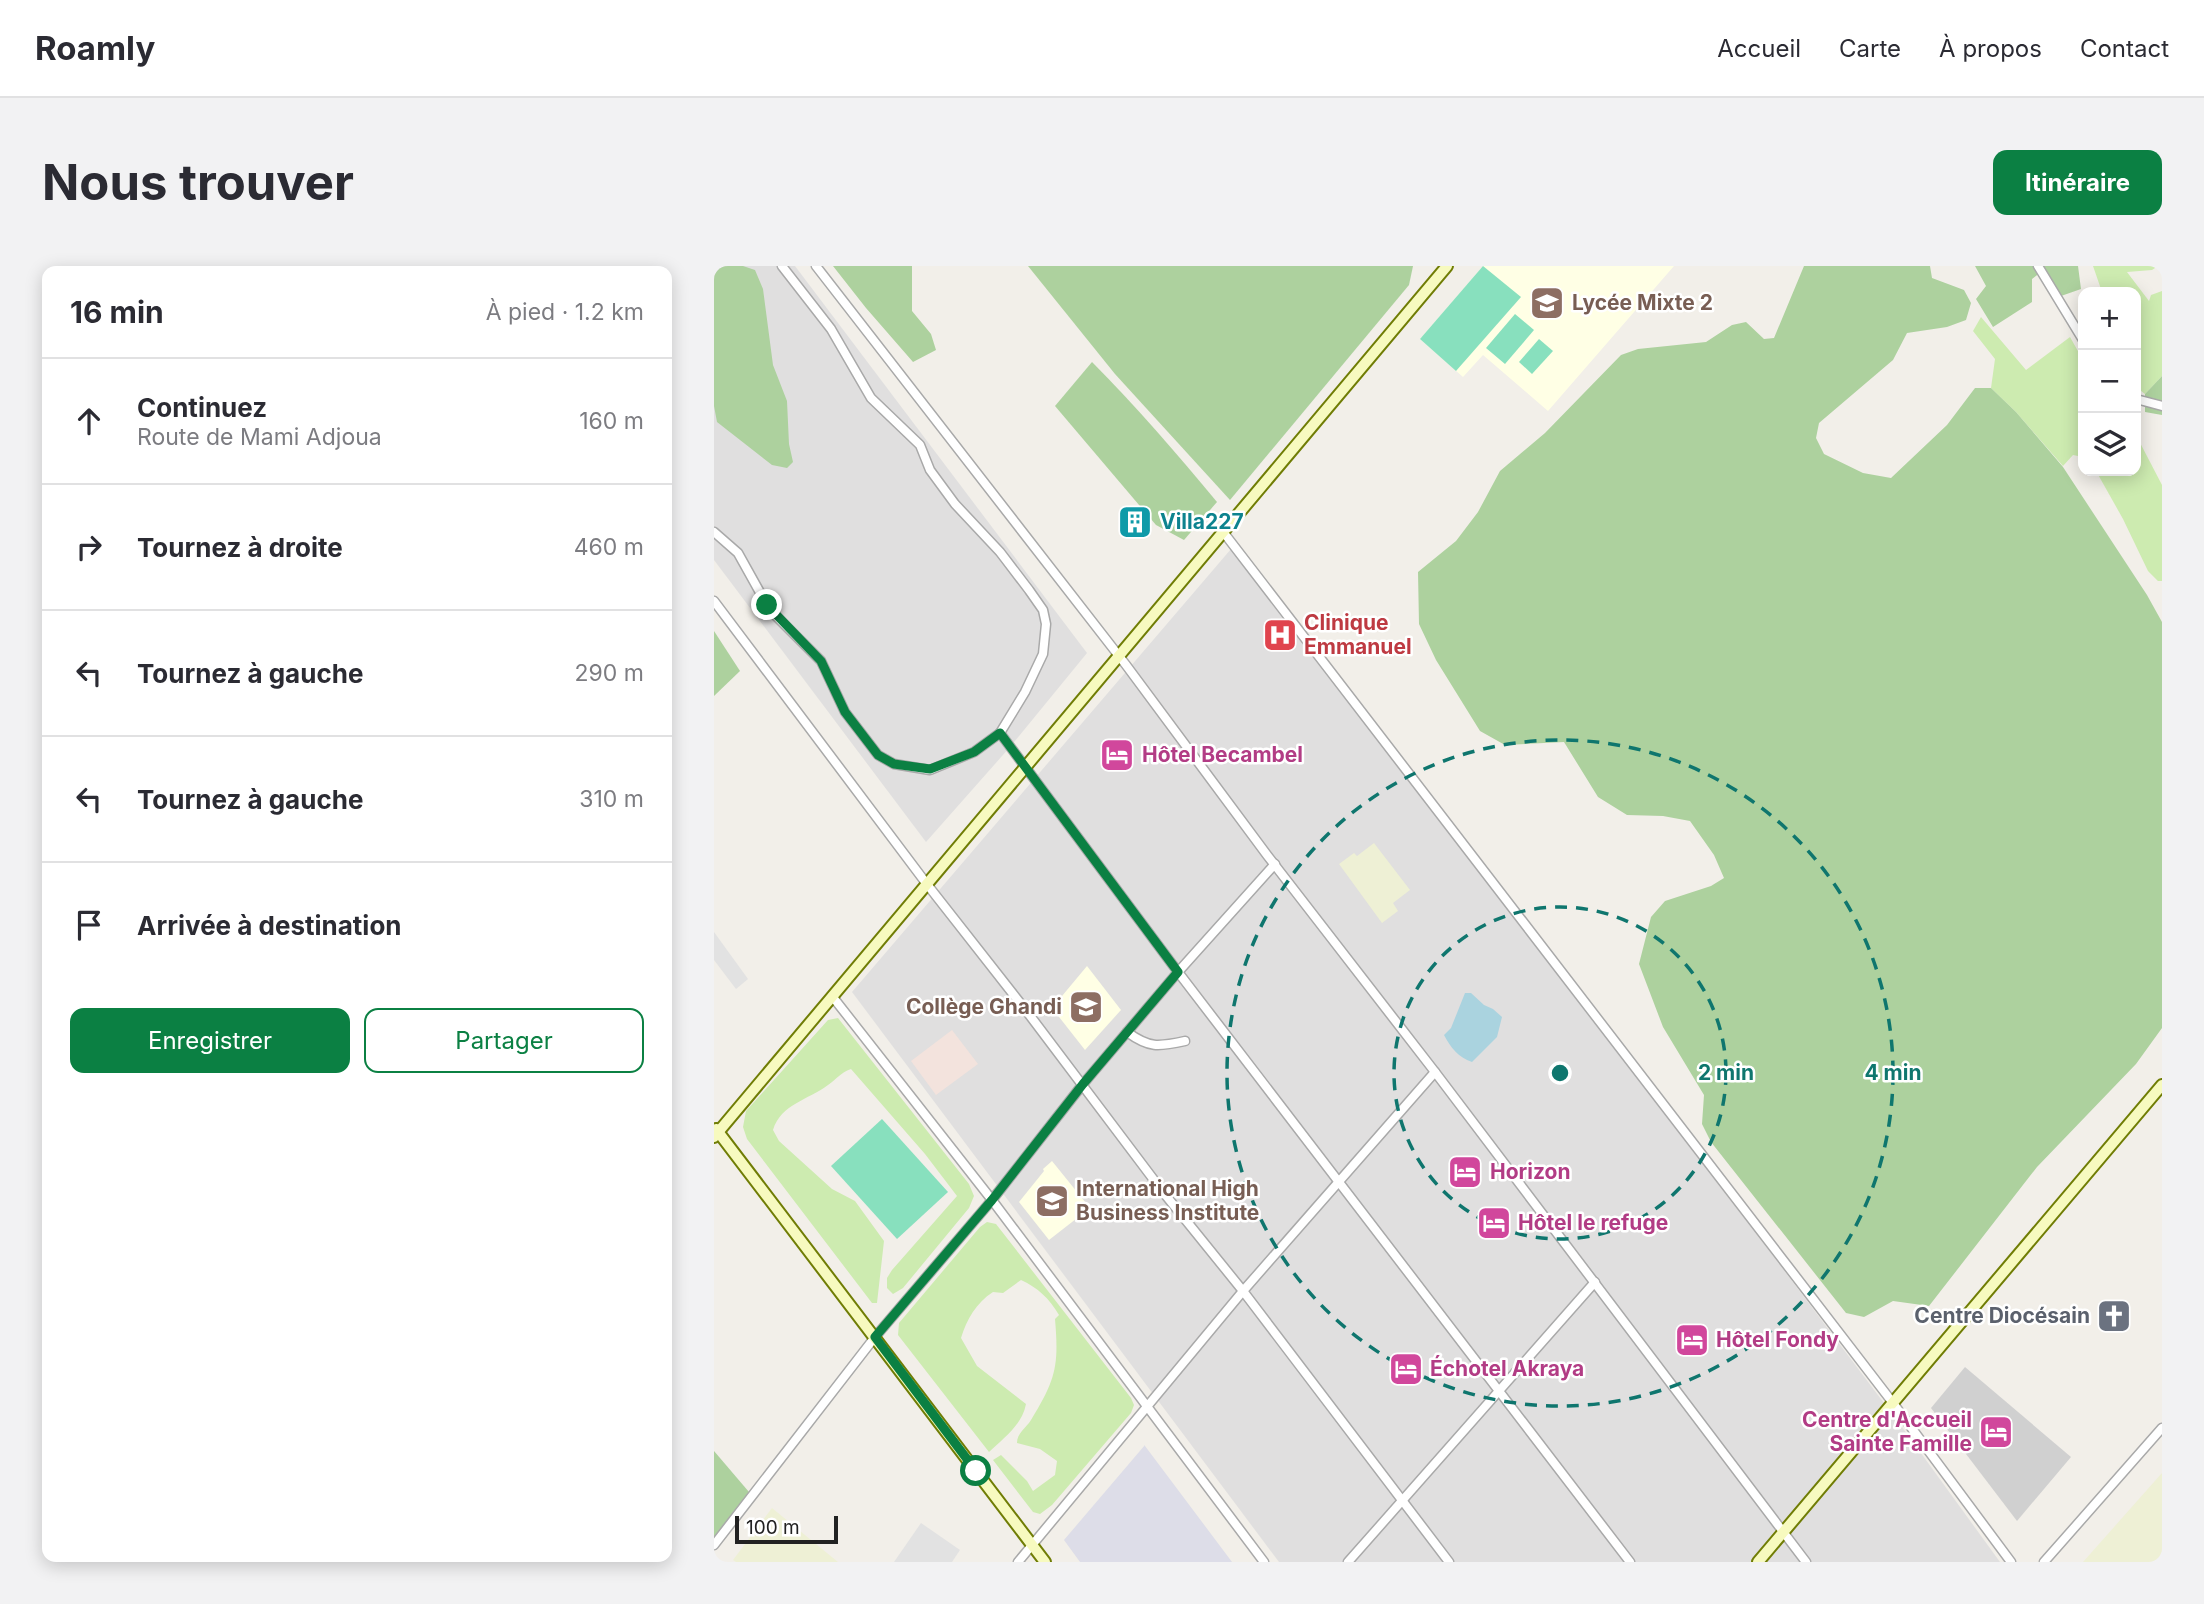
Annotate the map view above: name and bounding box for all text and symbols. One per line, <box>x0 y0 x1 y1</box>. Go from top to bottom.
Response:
text: Roamly <box>35 28 155 68</box>
text: Accueil <box>1717 34 1801 63</box>
text: Carte <box>1839 34 1901 63</box>
text: À propos <box>1939 34 2042 63</box>
text: Contact <box>2080 34 2169 63</box>
button: Itinéraire <box>1993 150 2162 215</box>
text: Nous trouver <box>42 153 354 212</box>
school or university icon: Lycée Mixte 2 <box>1528 284 1566 322</box>
map controls <box>2078 287 2141 476</box>
button: + <box>2078 287 2141 350</box>
place label: Lycée Mixte 2 <box>1572 290 1713 315</box>
text: 16 min <box>70 294 164 330</box>
text: À pied · 1.2 km <box>486 298 644 326</box>
button: − <box>2078 350 2141 413</box>
text: Continuez <box>137 392 267 423</box>
icon: ahead <box>70 402 108 440</box>
text: 160 m <box>579 407 644 435</box>
button: layers <box>2078 413 2141 476</box>
text: Route de Mami Adjoua <box>137 423 382 451</box>
building icon: Villa227 <box>1116 503 1154 541</box>
place label: Villa227 <box>1160 509 1244 534</box>
icon: right <box>70 528 108 566</box>
text: Tournez à droite <box>137 532 343 563</box>
text: 460 m <box>574 533 644 561</box>
route end <box>751 589 782 620</box>
place label: Clinique Emmanuel <box>1304 610 1412 659</box>
hospital icon: Clinique Emmanuel <box>1261 616 1299 654</box>
icon: left <box>70 654 108 692</box>
text: Tournez à gauche <box>137 658 363 689</box>
text: 290 m <box>575 659 644 687</box>
hotel icon: Hôtel Becambel <box>1098 736 1136 774</box>
place label: Hôtel Becambel <box>1142 742 1303 767</box>
icon: left <box>70 780 108 818</box>
text: Tournez à gauche <box>137 784 363 815</box>
text: 310 m <box>579 785 644 813</box>
icon: arrive <box>70 906 108 944</box>
text: Arrivée à destination <box>137 910 402 941</box>
school or university icon: Collège Ghandi <box>1067 988 1105 1026</box>
place label: Collège Ghandi <box>906 994 1062 1019</box>
button: Enregistrer <box>70 1008 350 1073</box>
button: Partager <box>364 1008 644 1073</box>
text: 2 min <box>1698 1060 1754 1085</box>
text: 4 min <box>1864 1060 1922 1085</box>
centre of rings <box>1548 1061 1572 1085</box>
hotel icon: Horizon <box>1446 1153 1484 1191</box>
place label: Horizon <box>1490 1159 1571 1184</box>
place label: International High Business Institute <box>1076 1176 1259 1225</box>
school or university icon: International High Business Institute <box>1033 1182 1071 1220</box>
hotel icon: Hôtel le refuge <box>1475 1204 1513 1242</box>
place label: Hôtel le refuge <box>1518 1210 1668 1235</box>
church icon: Centre Diocésain <box>2095 1297 2133 1335</box>
place label: Centre Diocésain <box>1914 1303 2090 1328</box>
hotel icon: Hôtel Fondy <box>1673 1321 1711 1359</box>
place label: Hôtel Fondy <box>1716 1327 1839 1352</box>
hotel icon: Échotel Akraya <box>1387 1350 1425 1388</box>
place label: Échotel Akraya <box>1430 1355 1584 1381</box>
place label: Centre d'Accueil Sainte Famille <box>1802 1407 1972 1456</box>
hotel icon: Centre d'Accueil Sainte Famille <box>1977 1413 2015 1451</box>
route start <box>960 1455 991 1486</box>
scale bar <box>735 1513 838 1545</box>
text: 100 m <box>746 1516 800 1539</box>

